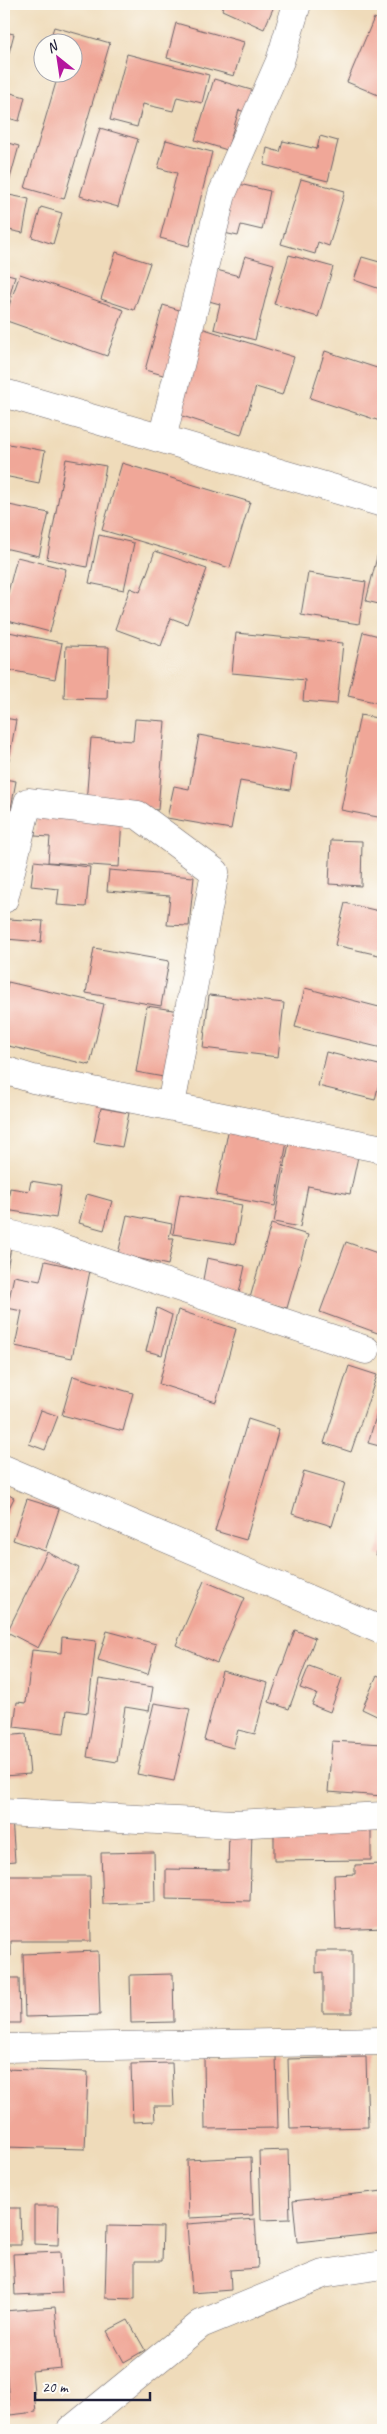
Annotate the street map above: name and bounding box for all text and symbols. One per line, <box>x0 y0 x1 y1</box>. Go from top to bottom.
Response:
north arrow <box>32 32 82 82</box>
text: N <box>44 36 62 57</box>
scale bar <box>35 2369 150 2401</box>
text: 20 m <box>42 2378 69 2397</box>

